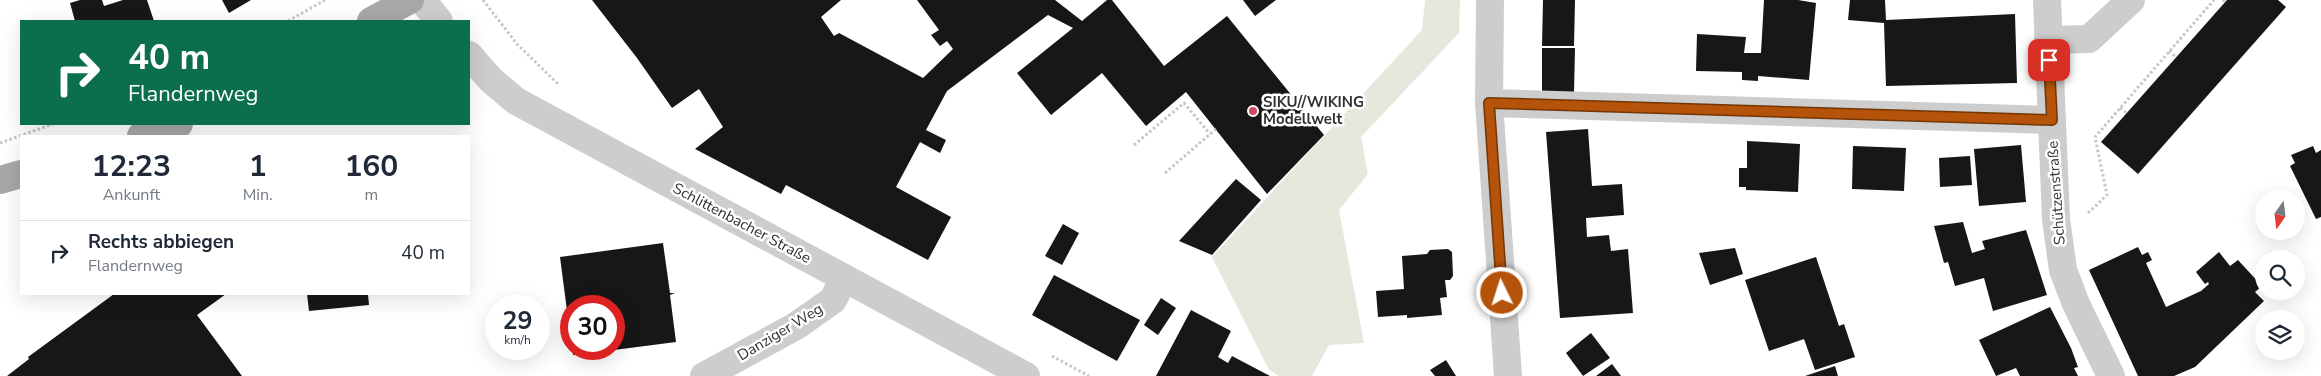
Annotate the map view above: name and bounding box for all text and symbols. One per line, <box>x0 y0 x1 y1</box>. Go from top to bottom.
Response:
text: 40 m <box>128 34 210 81</box>
pin <box>2028 39 2070 81</box>
icon: right <box>45 40 110 105</box>
icon: arrive <box>2035 46 2063 74</box>
text: Flandernweg <box>128 79 258 109</box>
place label: SIKU//WIKING Modellwelt <box>1263 92 1364 129</box>
marker: SIKU//WIKING Modellwelt <box>1247 105 1259 117</box>
street label: Schützenstraße <box>2042 140 2070 246</box>
text: 12:23 <box>92 146 171 187</box>
text: 1 <box>249 146 267 187</box>
text: 160 <box>344 146 398 187</box>
street label: Schlittenbacher Straße <box>669 178 815 268</box>
text: Ankunft <box>103 184 160 206</box>
text: Min. <box>243 184 273 206</box>
text: m <box>365 184 378 206</box>
north arrow <box>2255 190 2305 240</box>
map controls <box>2255 190 2305 360</box>
text: Rechts abbiegen <box>88 229 234 255</box>
icon: right <box>45 239 73 267</box>
text: 40 m <box>401 240 445 266</box>
button: search <box>2255 250 2305 300</box>
text: Flandernweg <box>88 255 183 277</box>
position arrow <box>1475 266 1527 318</box>
speed limit sign: 30 <box>560 295 625 360</box>
street label: Danziger Weg <box>734 299 826 365</box>
text: 29 <box>502 304 533 338</box>
button: layers <box>2255 310 2305 360</box>
text: km/h <box>504 332 531 348</box>

